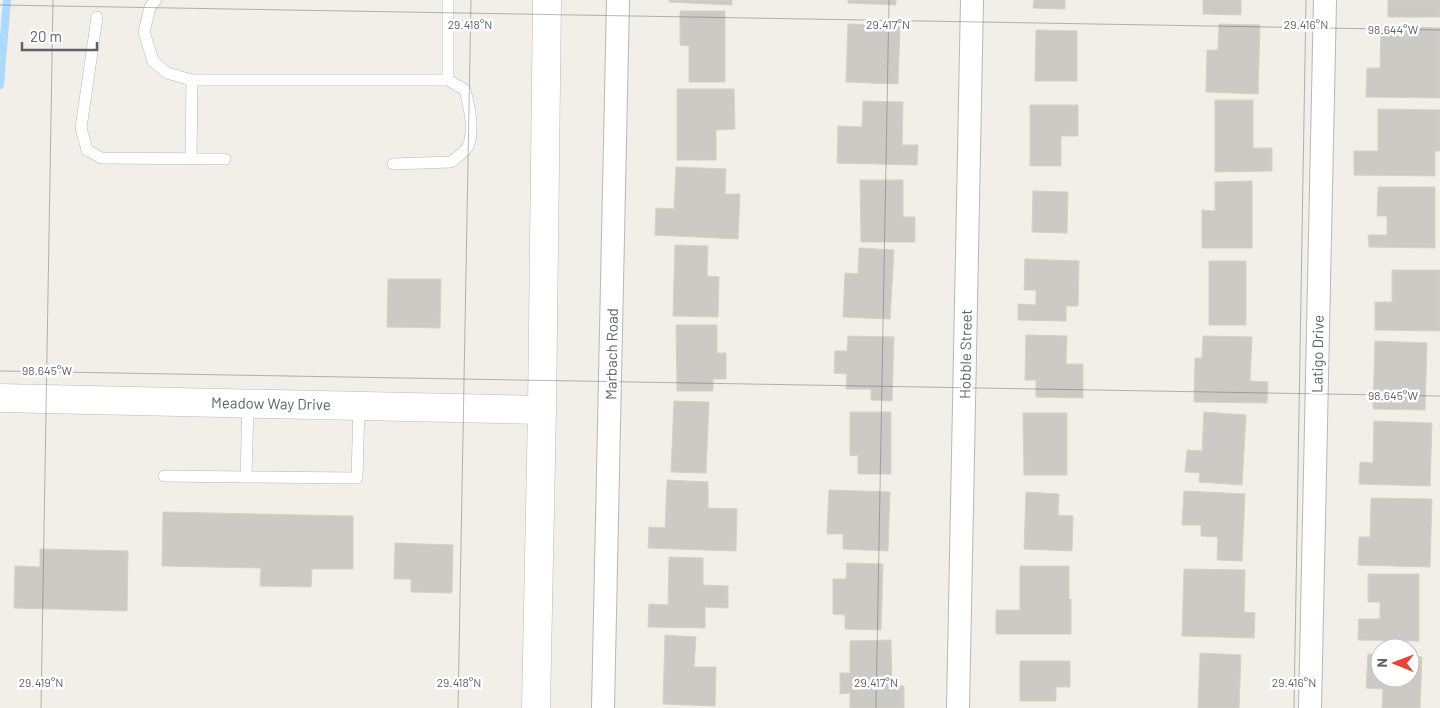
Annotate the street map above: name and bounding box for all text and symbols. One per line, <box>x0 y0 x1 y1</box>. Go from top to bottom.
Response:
text: 29.418°N <box>448 17 492 31</box>
text: 29.417°N <box>866 17 910 31</box>
text: 29.416°N <box>1284 17 1328 31</box>
scale bar <box>22 20 98 52</box>
text: 98.644°W <box>1368 22 1419 36</box>
text: 20 m <box>30 27 62 45</box>
street label: Marbach Road <box>601 308 621 400</box>
street label: Hobble Street <box>955 309 975 399</box>
street label: Latigo Drive <box>1307 315 1327 393</box>
text: 98.645°W <box>22 363 72 377</box>
text: 98.645°W <box>1368 388 1418 402</box>
street label: Meadow Way Drive <box>211 393 331 413</box>
north arrow <box>1370 638 1420 688</box>
text: N <box>1373 658 1390 668</box>
text: 29.419°N <box>19 675 63 689</box>
text: 29.418°N <box>437 675 481 689</box>
text: 29.417°N <box>854 675 898 689</box>
text: 29.416°N <box>1272 675 1316 689</box>

